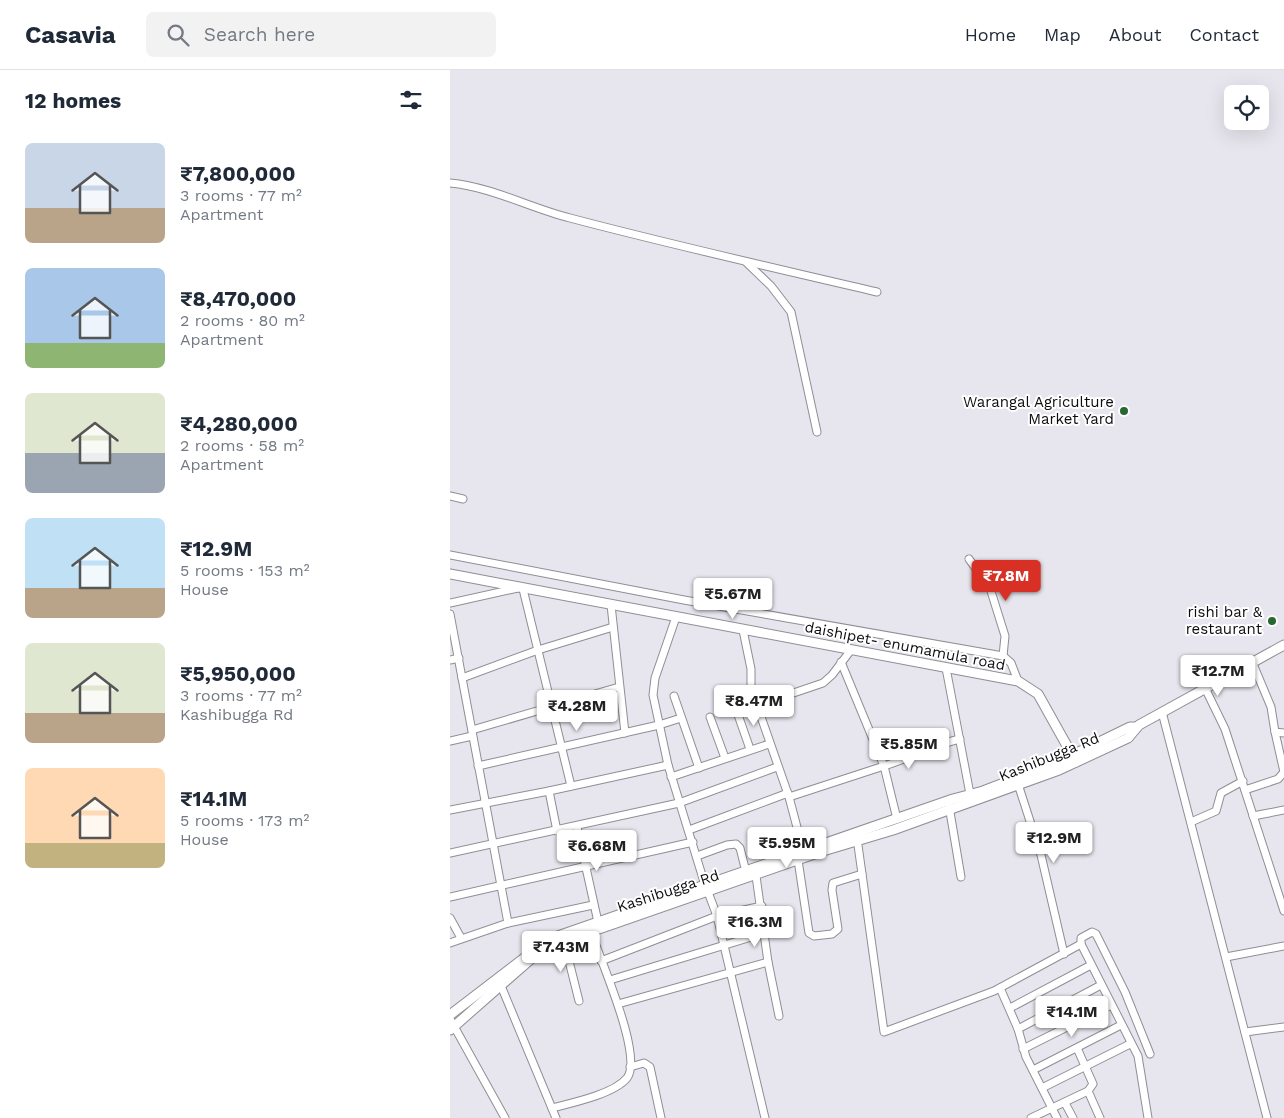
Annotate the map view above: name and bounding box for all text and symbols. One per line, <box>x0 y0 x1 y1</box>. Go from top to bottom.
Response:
search box <box>146 12 496 57</box>
text: Casavia <box>25 21 116 49</box>
icon: search <box>164 21 192 49</box>
text: Search here <box>204 23 315 46</box>
text: Home <box>965 24 1016 45</box>
text: Map <box>1044 24 1081 45</box>
text: About <box>1109 24 1161 45</box>
text: Contact <box>1189 24 1259 45</box>
map controls <box>1224 85 1269 130</box>
button: locate <box>1224 85 1269 130</box>
icon: filters <box>397 86 425 114</box>
text: 12 homes <box>25 88 121 113</box>
text: ₹7,800,000 <box>180 161 295 186</box>
icon: home <box>65 163 125 223</box>
text: 3 rooms · 77 m² <box>180 186 302 205</box>
text: Apartment <box>180 205 263 224</box>
text: ₹8,470,000 <box>180 286 296 311</box>
icon: home <box>65 288 125 348</box>
text: 2 rooms · 80 m² <box>180 311 305 330</box>
text: Apartment <box>180 330 263 349</box>
place label: Warangal Agriculture Market Yard <box>963 393 1114 428</box>
marker: Warangal Agriculture Market Yard <box>1118 405 1130 417</box>
text: ₹4,280,000 <box>180 411 298 436</box>
icon: home <box>65 413 125 473</box>
text: 2 rooms · 58 m² <box>180 436 304 455</box>
text: Apartment <box>180 455 263 474</box>
text: ₹12.9M <box>180 536 252 561</box>
icon: home <box>65 538 125 598</box>
pin: ₹7.8M <box>971 560 1041 602</box>
text: 5 rooms · 153 m² <box>180 561 310 580</box>
text: ₹7.8M <box>983 566 1029 585</box>
pin: ₹5.67M <box>692 578 774 620</box>
text: House <box>180 580 229 599</box>
text: ₹5.67M <box>704 584 762 603</box>
place label: rishi bar & restaurant <box>1186 603 1263 638</box>
marker: rishi bar & restaurant <box>1266 615 1278 627</box>
street label: daishipet- enumamula road <box>803 618 1007 674</box>
pin: ₹12.7M <box>1177 654 1259 697</box>
text: ₹5,950,000 <box>180 661 296 686</box>
text: ₹12.7M <box>1191 661 1245 680</box>
icon: home <box>65 663 125 723</box>
pin: ₹8.47M <box>713 684 795 727</box>
text: 3 rooms · 77 m² <box>180 686 302 705</box>
pin: ₹4.28M <box>536 690 618 732</box>
text: ₹8.47M <box>725 691 783 710</box>
text: ₹4.28M <box>548 696 606 715</box>
text: Kashibugga Rd <box>180 705 293 724</box>
pin: ₹5.85M <box>868 728 950 770</box>
street label: Kashibugga Rd <box>996 729 1102 785</box>
text: ₹5.85M <box>880 734 938 753</box>
text: ₹14.1M <box>180 786 247 811</box>
icon: home <box>65 788 125 848</box>
text: 5 rooms · 173 m² <box>180 811 309 830</box>
pin: ₹12.9M <box>1013 822 1095 864</box>
pin: ₹5.95M <box>746 826 828 869</box>
text: ₹12.9M <box>1026 828 1082 847</box>
text: House <box>180 830 229 849</box>
pin: ₹6.68M <box>556 830 638 872</box>
text: ₹5.95M <box>758 833 816 852</box>
text: ₹6.68M <box>568 836 626 855</box>
street label: Kashibugga Rd <box>615 866 721 916</box>
pin: ₹16.3M <box>714 906 796 948</box>
text: ₹16.3M <box>727 912 783 931</box>
pin: ₹7.43M <box>520 930 602 973</box>
text: ₹7.43M <box>533 937 589 956</box>
pin: ₹14.1M <box>1031 996 1113 1038</box>
text: ₹14.1M <box>1046 1002 1098 1021</box>

